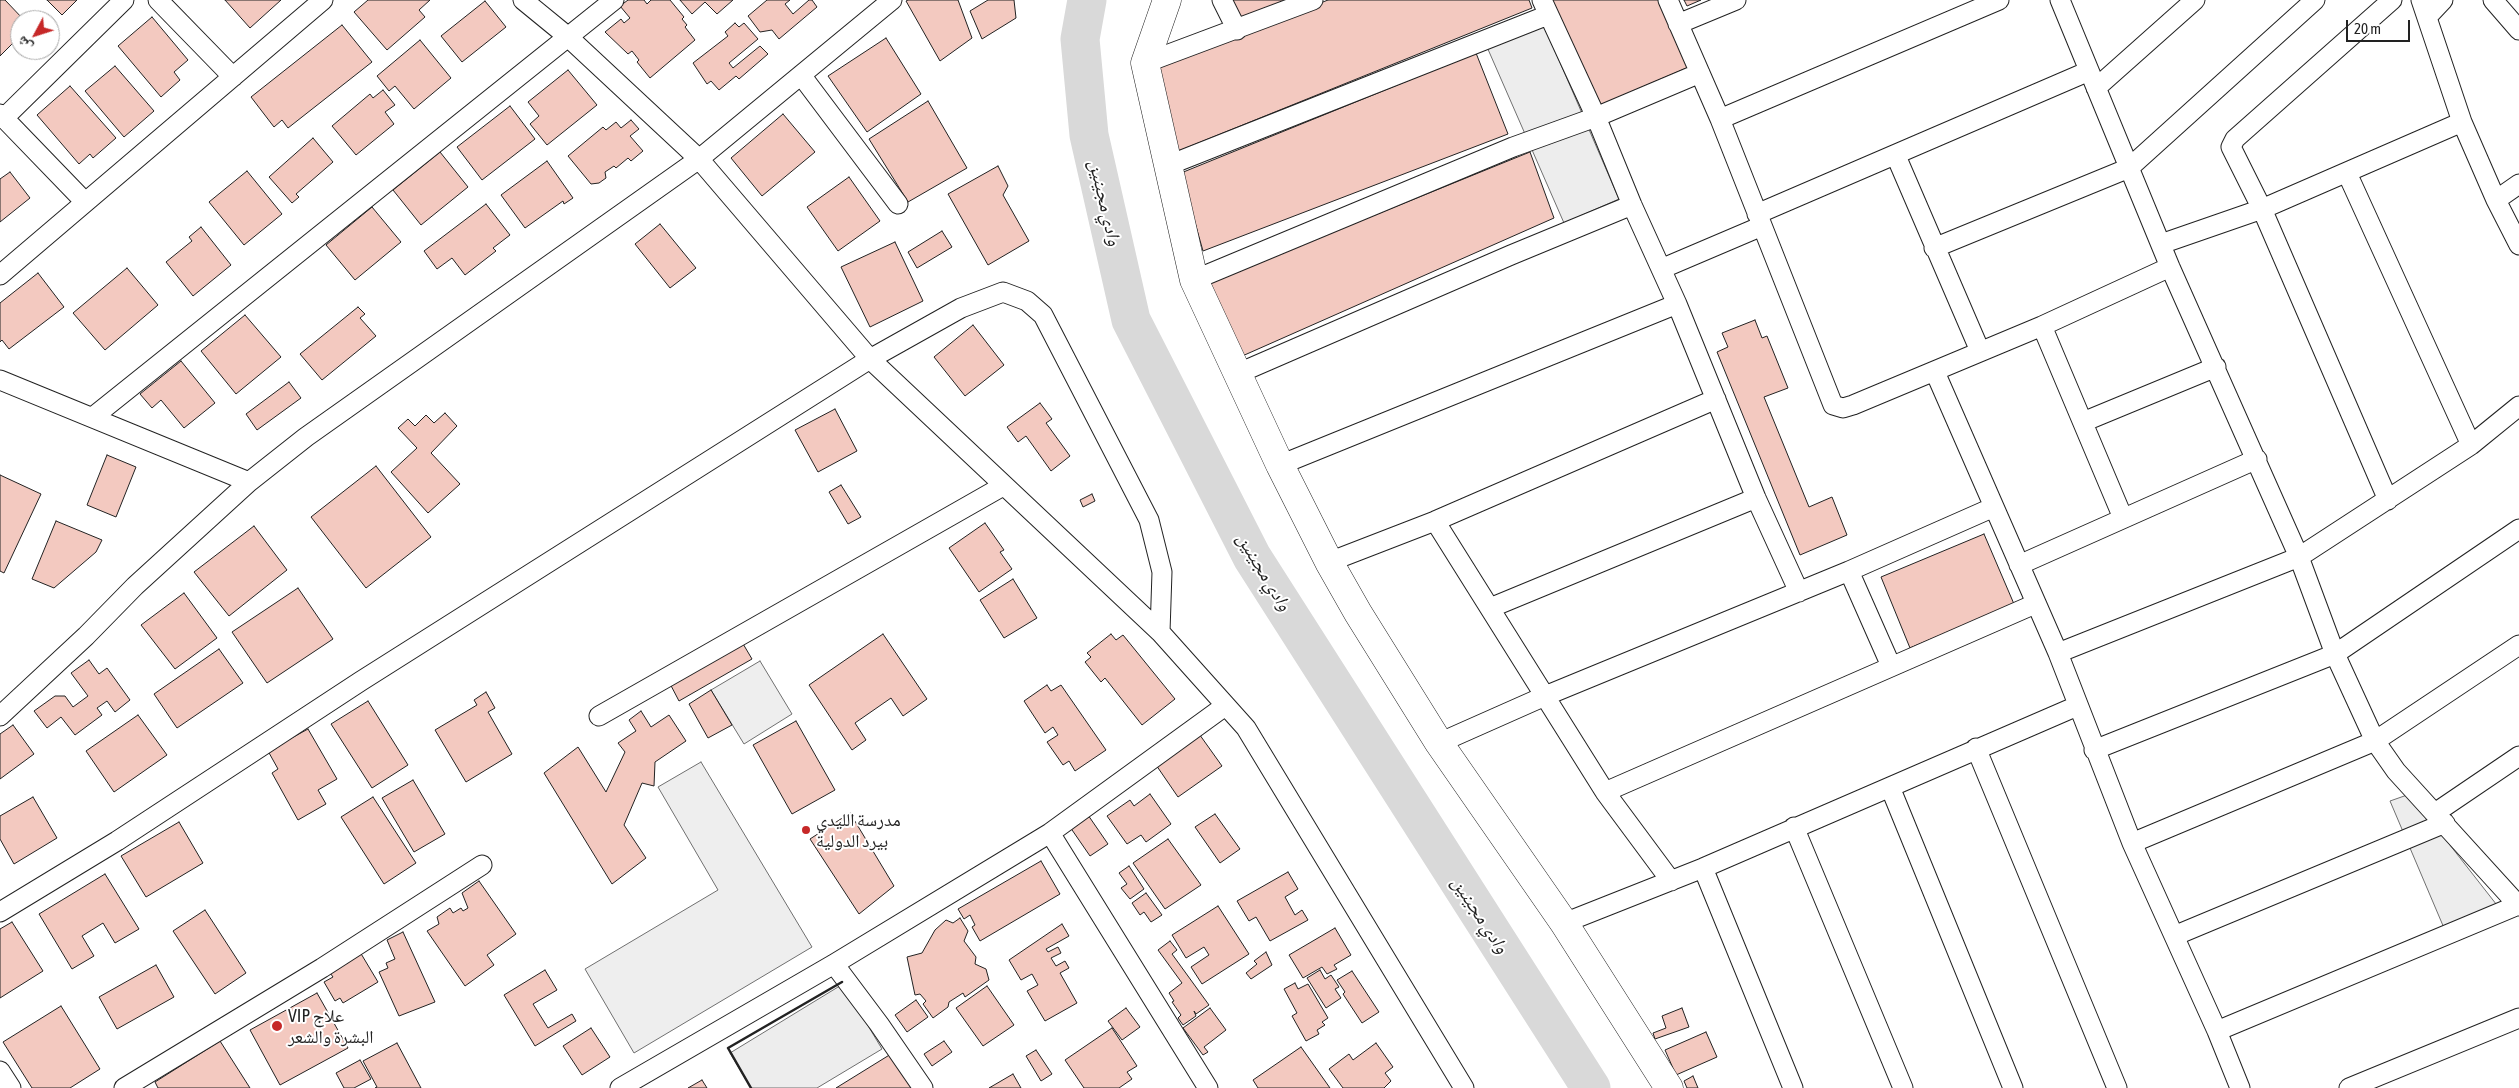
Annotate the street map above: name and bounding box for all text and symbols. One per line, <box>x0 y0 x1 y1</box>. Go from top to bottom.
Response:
north arrow <box>10 10 60 60</box>
scale bar <box>2349 10 2413 42</box>
text: 20 m <box>2354 20 2381 37</box>
text: ش <box>13 33 35 55</box>
water label: وادي مجينين <box>1084 158 1126 248</box>
water label: وادي مجينين <box>1232 529 1296 615</box>
place label: مدرسة الليدي بيرد الدولية <box>816 809 901 852</box>
marker: مدرسة الليدي بيرد الدولية <box>800 824 812 836</box>
water label: وادي مجينين <box>1447 872 1513 958</box>
place label: VIP علاج البشرة والشعر <box>288 1005 374 1048</box>
marker: VIP علاج البشرة والشعر <box>270 1019 284 1033</box>

